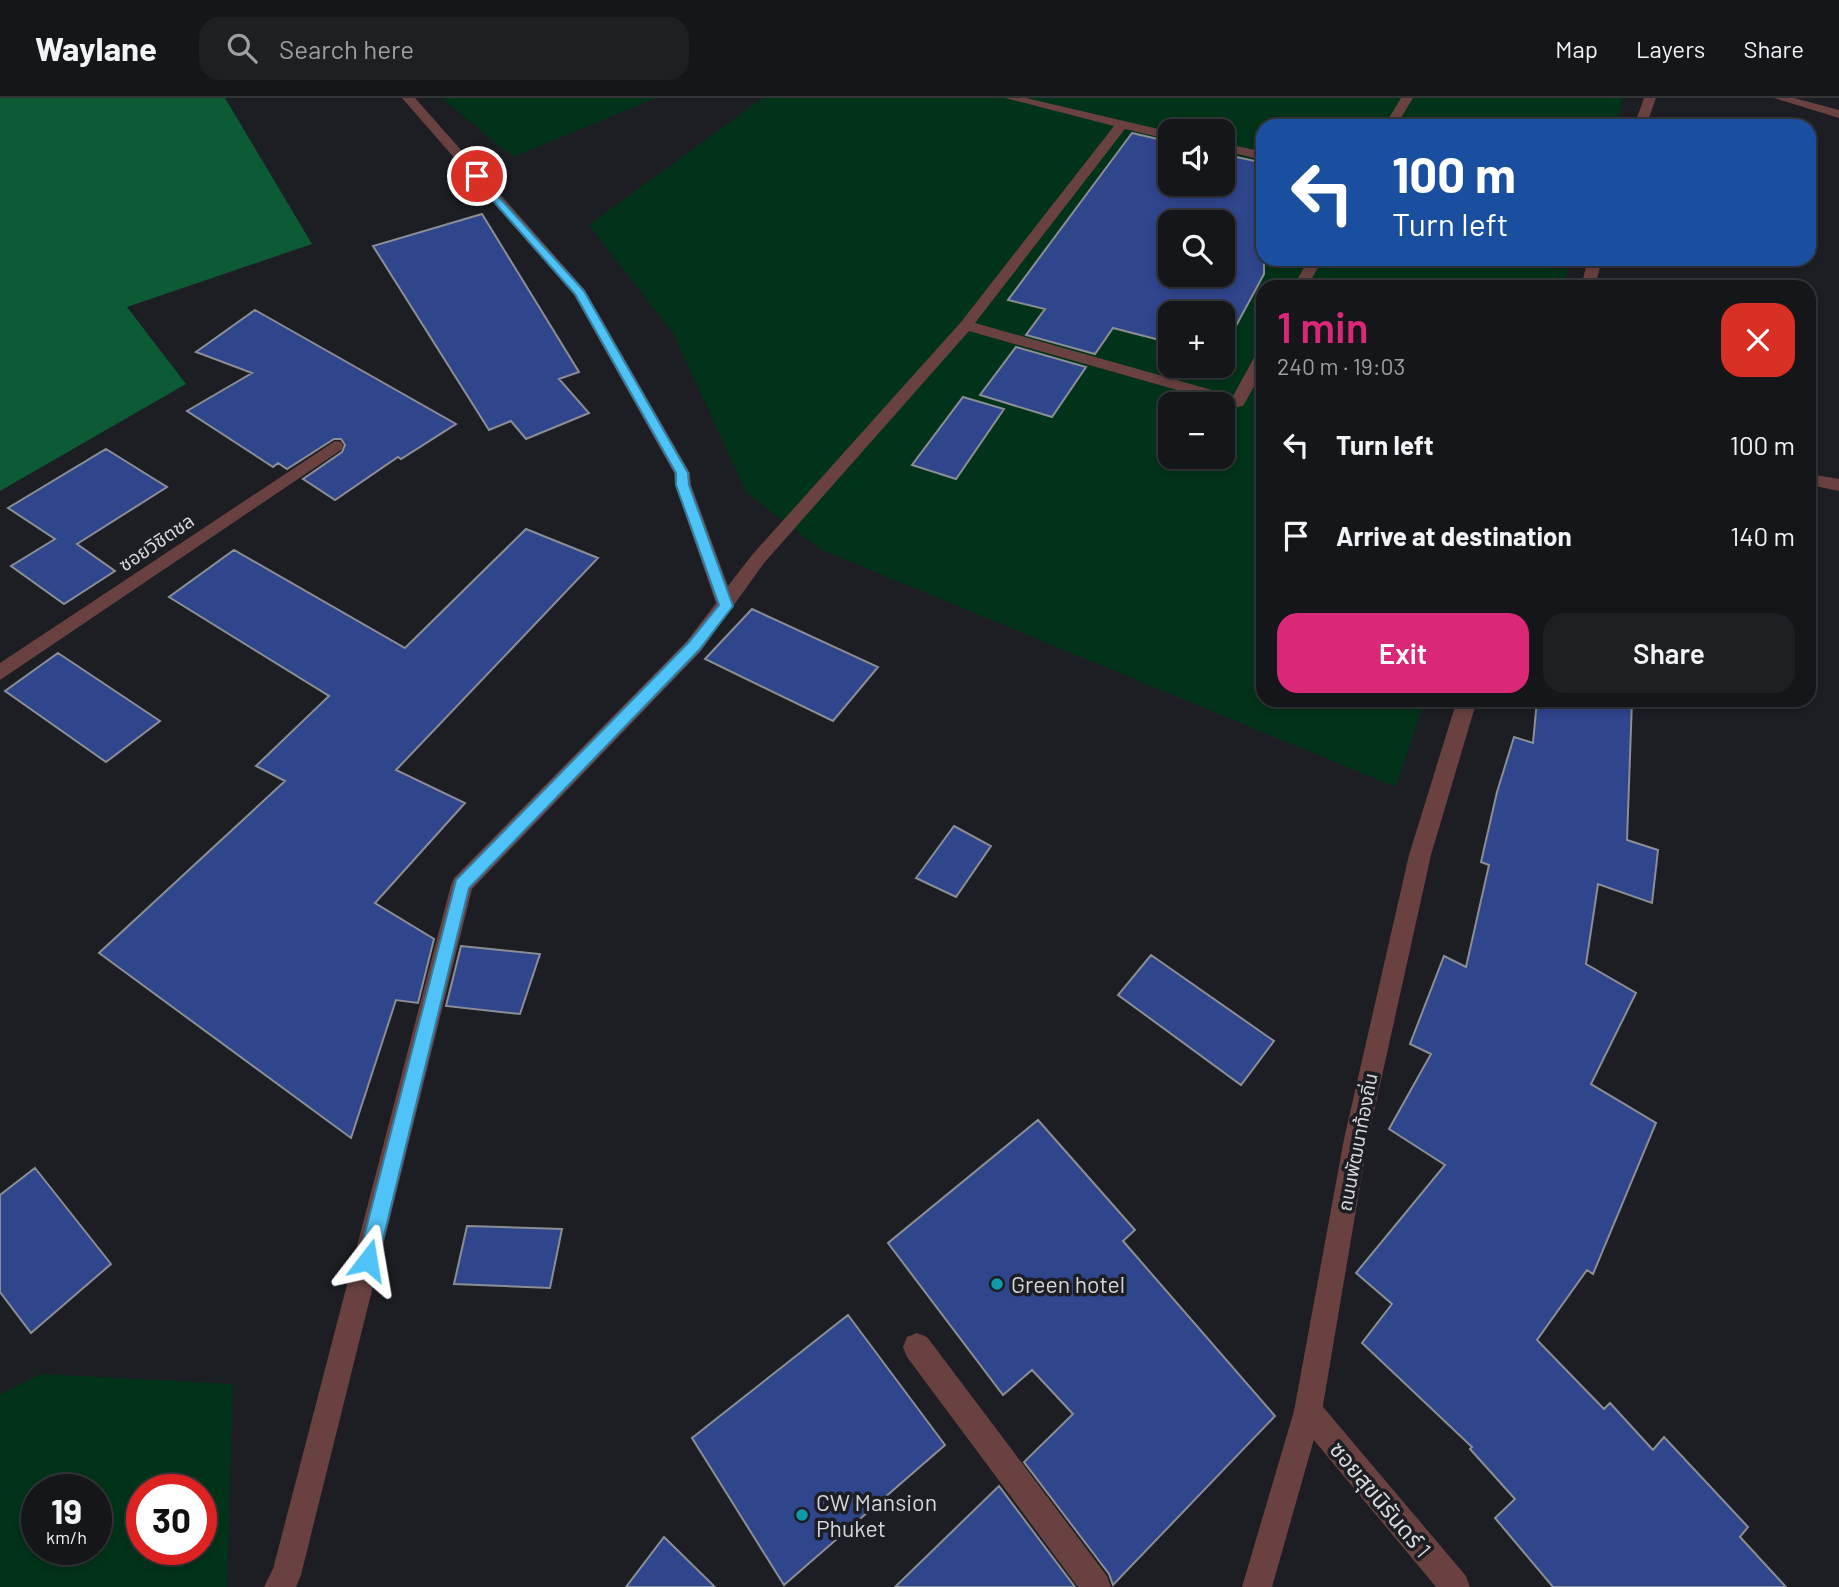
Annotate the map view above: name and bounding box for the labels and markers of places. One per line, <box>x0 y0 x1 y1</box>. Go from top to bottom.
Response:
pin <box>447 146 507 206</box>
place label: Green hotel <box>1011 1270 1125 1298</box>
marker: Green hotel <box>989 1276 1005 1292</box>
place label: CW Mansion Phuket <box>816 1488 937 1542</box>
marker: CW Mansion Phuket <box>794 1507 810 1523</box>

